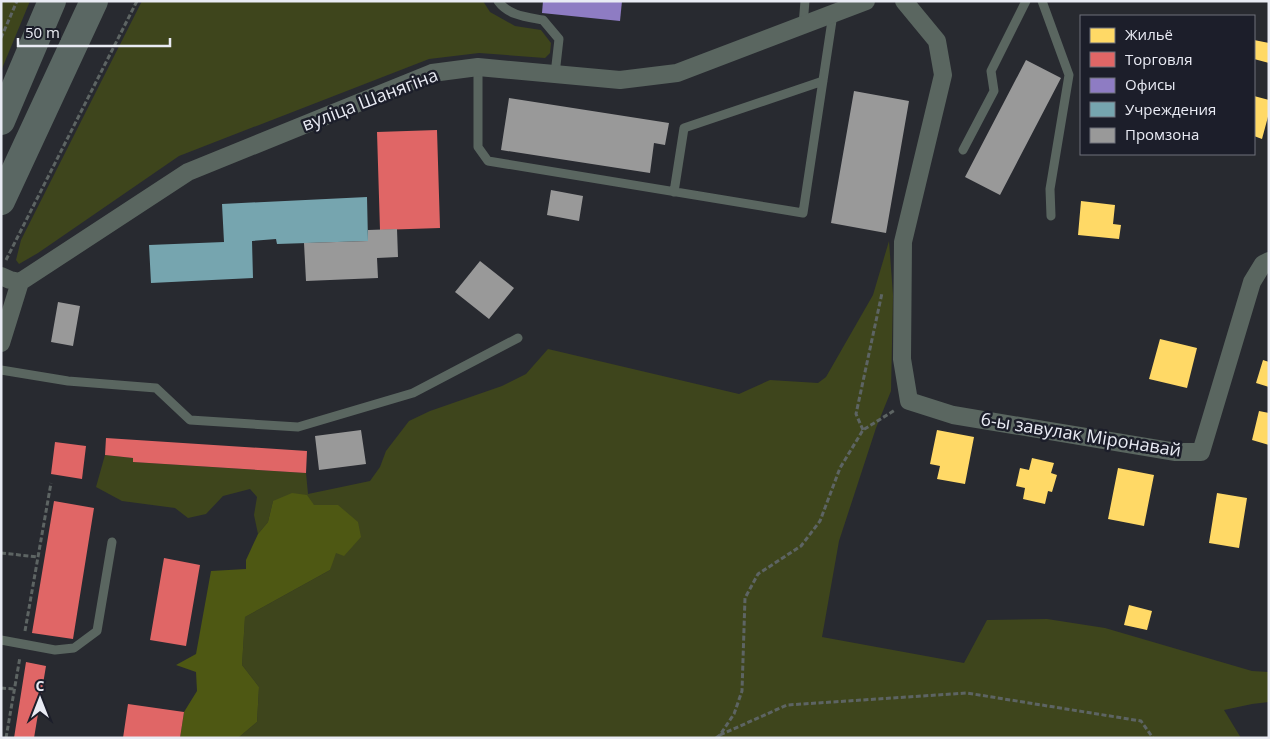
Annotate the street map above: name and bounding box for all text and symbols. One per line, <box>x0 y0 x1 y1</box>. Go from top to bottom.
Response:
scale bar <box>18 15 170 47</box>
legend <box>1080 15 1255 155</box>
text: 50 m <box>25 22 60 42</box>
text: Жильё <box>1125 24 1173 44</box>
text: Торговля <box>1125 49 1192 69</box>
street label: вуліца Шанягіна <box>298 62 441 136</box>
text: Офисы <box>1125 74 1176 94</box>
text: Учреждения <box>1125 99 1216 119</box>
text: Промзона <box>1125 124 1199 144</box>
street label: 6-ы завулак Міронавай <box>979 406 1183 462</box>
north arrow <box>15 674 65 724</box>
text: С <box>36 676 45 695</box>

